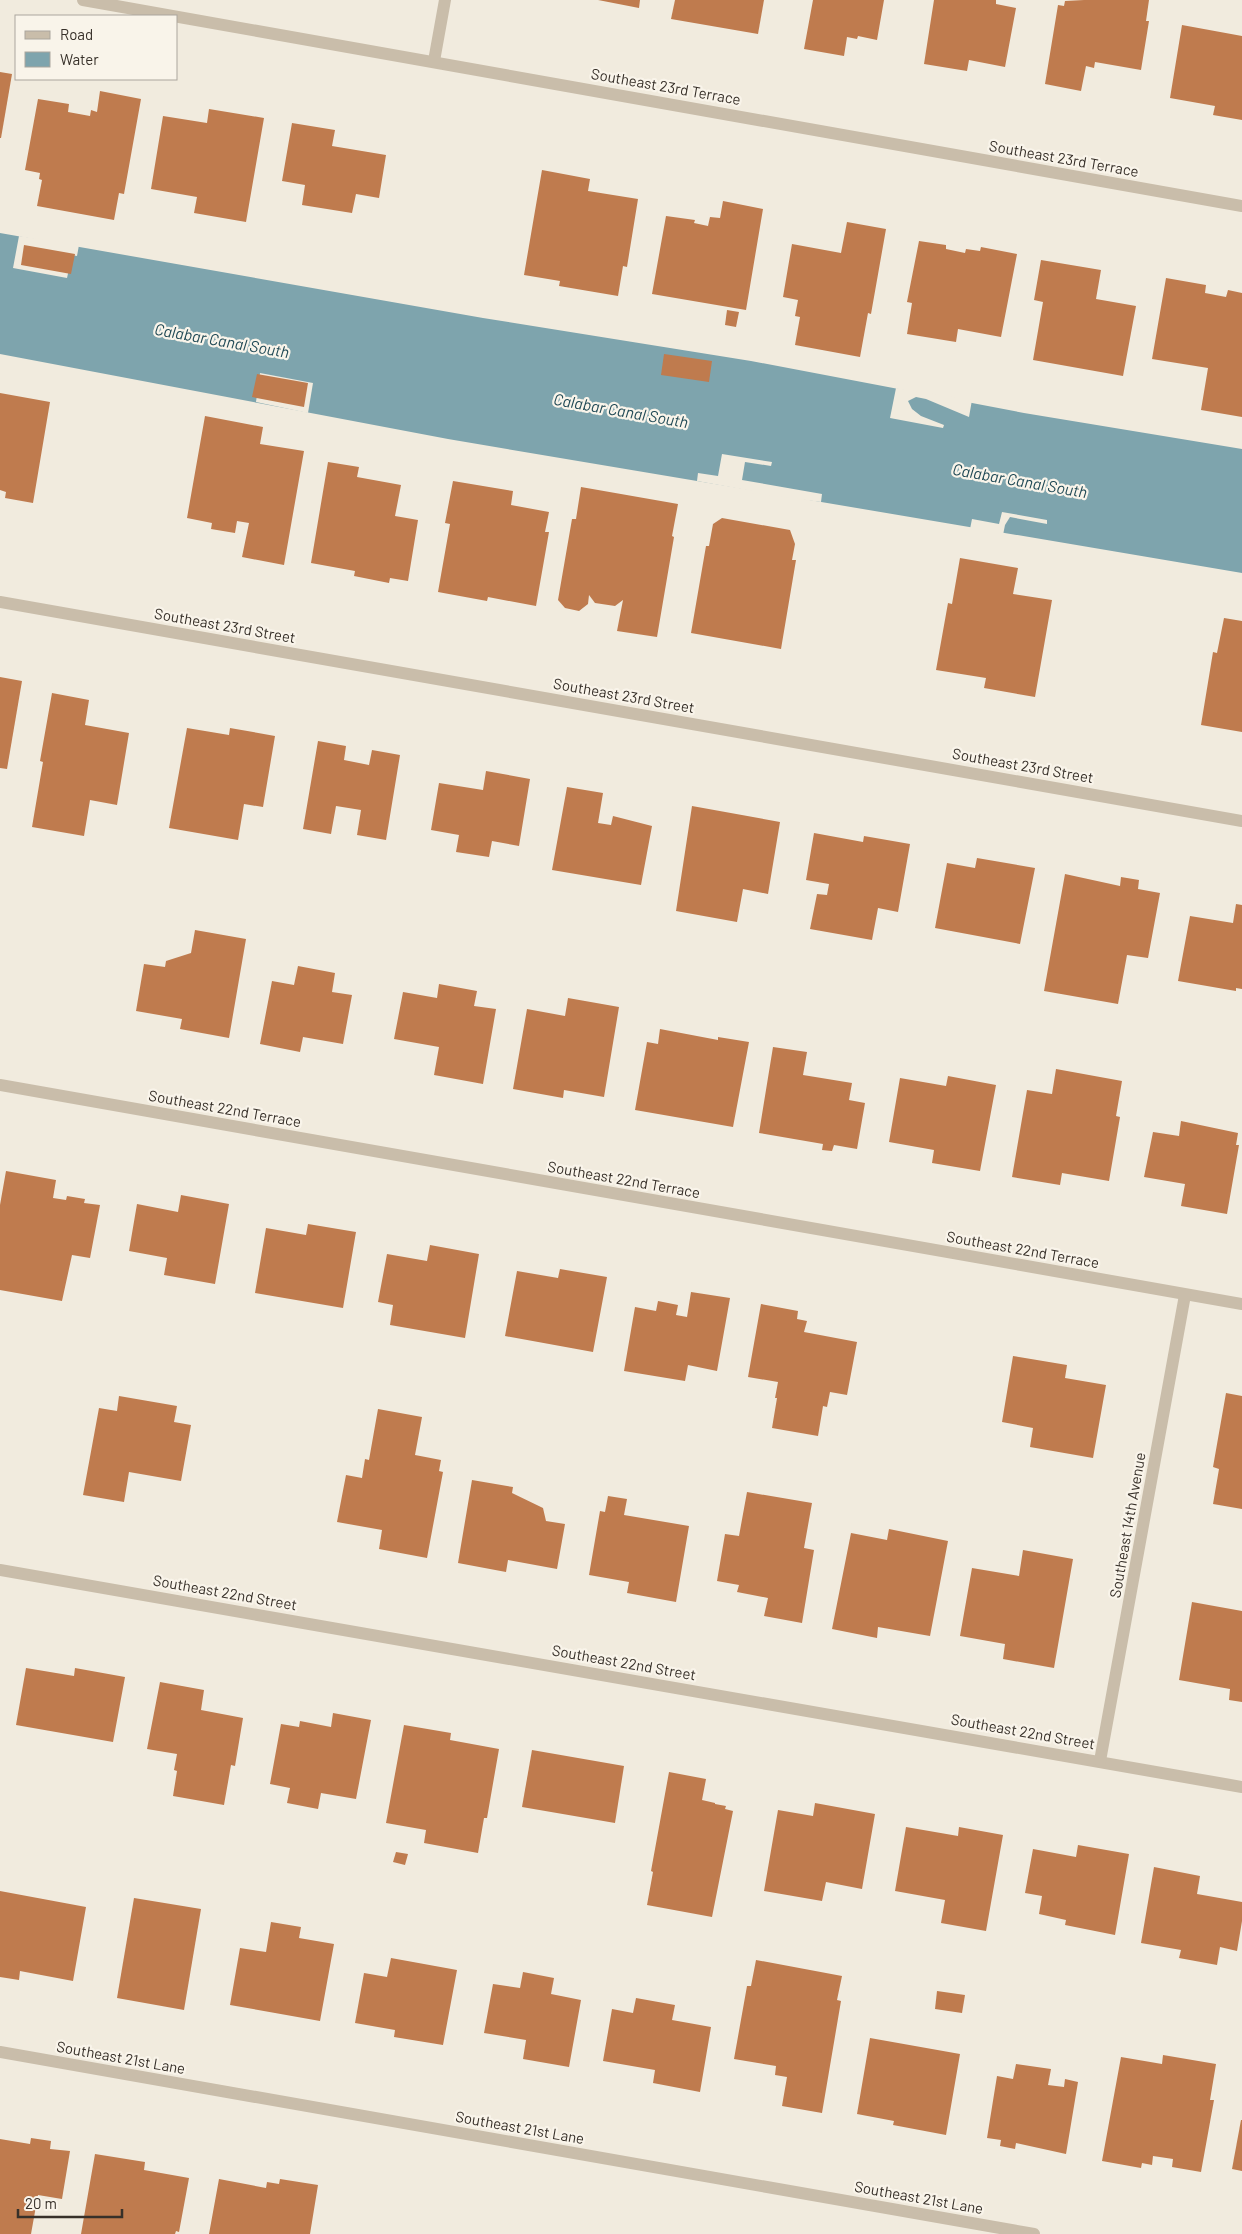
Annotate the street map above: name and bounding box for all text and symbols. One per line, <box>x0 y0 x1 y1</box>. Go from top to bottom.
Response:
legend <box>15 15 178 80</box>
text: Road <box>60 25 93 43</box>
text: Water <box>60 50 99 68</box>
street label: Southeast 23rd Terrace <box>590 64 742 108</box>
street label: Southeast 23rd Terrace <box>988 136 1140 180</box>
water label: Calabar Canal South <box>153 319 291 361</box>
water label: Calabar Canal South <box>552 389 690 431</box>
water label: Calabar Canal South <box>951 459 1089 501</box>
street label: Southeast 23rd Street <box>153 604 297 646</box>
street label: Southeast 23rd Street <box>552 674 696 716</box>
street label: Southeast 23rd Street <box>951 744 1095 786</box>
street label: Southeast 22nd Terrace <box>147 1086 303 1130</box>
street label: Southeast 22nd Terrace <box>546 1157 702 1201</box>
street label: Southeast 22nd Terrace <box>945 1227 1101 1271</box>
street label: Southeast 14th Avenue <box>1105 1451 1149 1599</box>
street label: Southeast 22nd Street <box>152 1570 298 1614</box>
street label: Southeast 22nd Street <box>551 1640 697 1684</box>
street label: Southeast 22nd Street <box>950 1709 1096 1753</box>
street label: Southeast 21st Lane <box>55 2037 187 2077</box>
street label: Southeast 21st Lane <box>454 2107 586 2147</box>
street label: Southeast 21st Lane <box>853 2177 985 2217</box>
scale bar <box>18 2186 121 2218</box>
text: 20 m <box>25 2194 57 2212</box>

